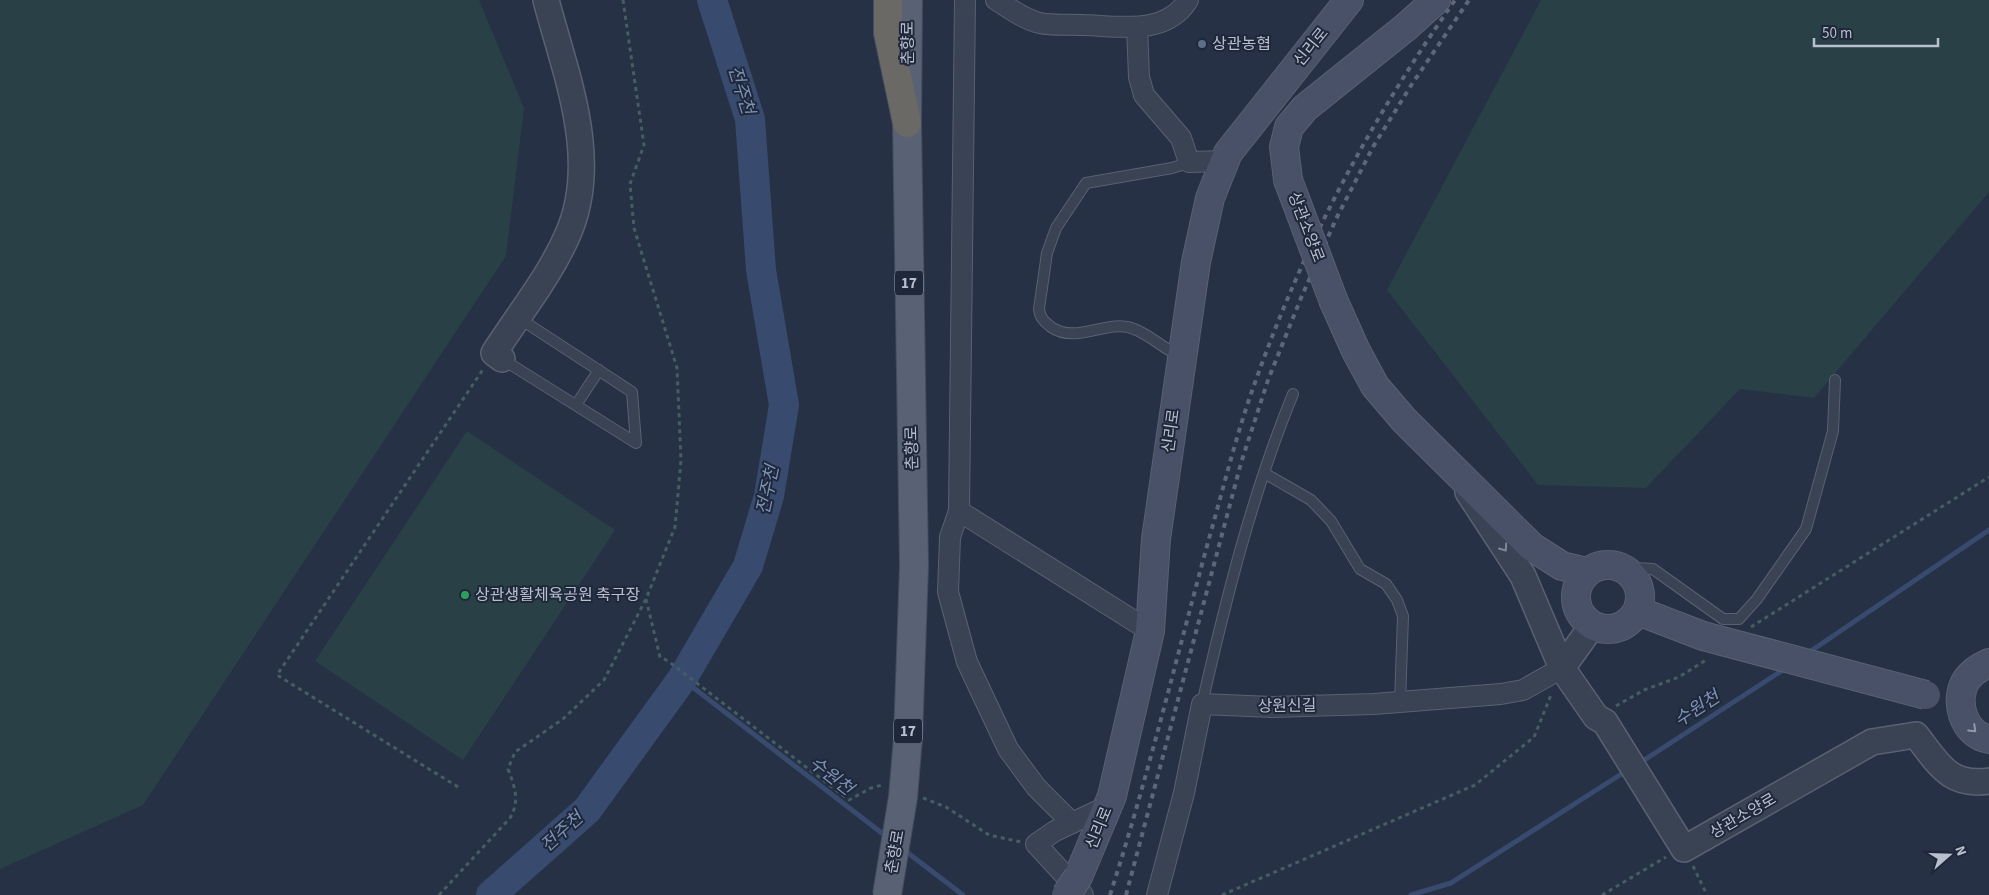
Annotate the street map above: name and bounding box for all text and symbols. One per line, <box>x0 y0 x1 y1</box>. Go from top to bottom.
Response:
scale bar <box>1814 15 1938 47</box>
street label: 춘향로 <box>897 21 919 65</box>
street label: 신리로 <box>1289 23 1334 71</box>
text: 50 m <box>1822 23 1852 44</box>
place label: 상관농협 <box>1212 33 1271 55</box>
marker: 상관농협 <box>1196 38 1208 50</box>
water label: 전주천 <box>722 63 761 120</box>
street label: 상관소양로 <box>1283 189 1330 266</box>
road number: 17 <box>895 270 923 296</box>
street label: 신리로 <box>1157 407 1185 454</box>
street label: 춘향로 <box>901 425 923 470</box>
water label: 전주천 <box>751 461 786 517</box>
one-way arrow <box>1498 542 1507 552</box>
place label: 상관생활체육공원 축구장 <box>475 584 640 606</box>
marker: 상관생활체육공원 축구장 <box>459 589 471 601</box>
water label: 수원천 <box>1669 684 1727 733</box>
street label: 상원신길 <box>1257 694 1317 718</box>
road number: 17 <box>894 718 922 744</box>
one-way arrow <box>1967 723 1976 732</box>
water label: 수원천 <box>804 751 860 803</box>
street label: 상관소양로 <box>1706 788 1781 844</box>
street label: 신리로 <box>1081 803 1118 853</box>
water label: 전주천 <box>535 804 591 858</box>
street label: 춘향로 <box>880 828 910 876</box>
north arrow <box>1924 830 1974 880</box>
text: N <box>1949 843 1971 859</box>

